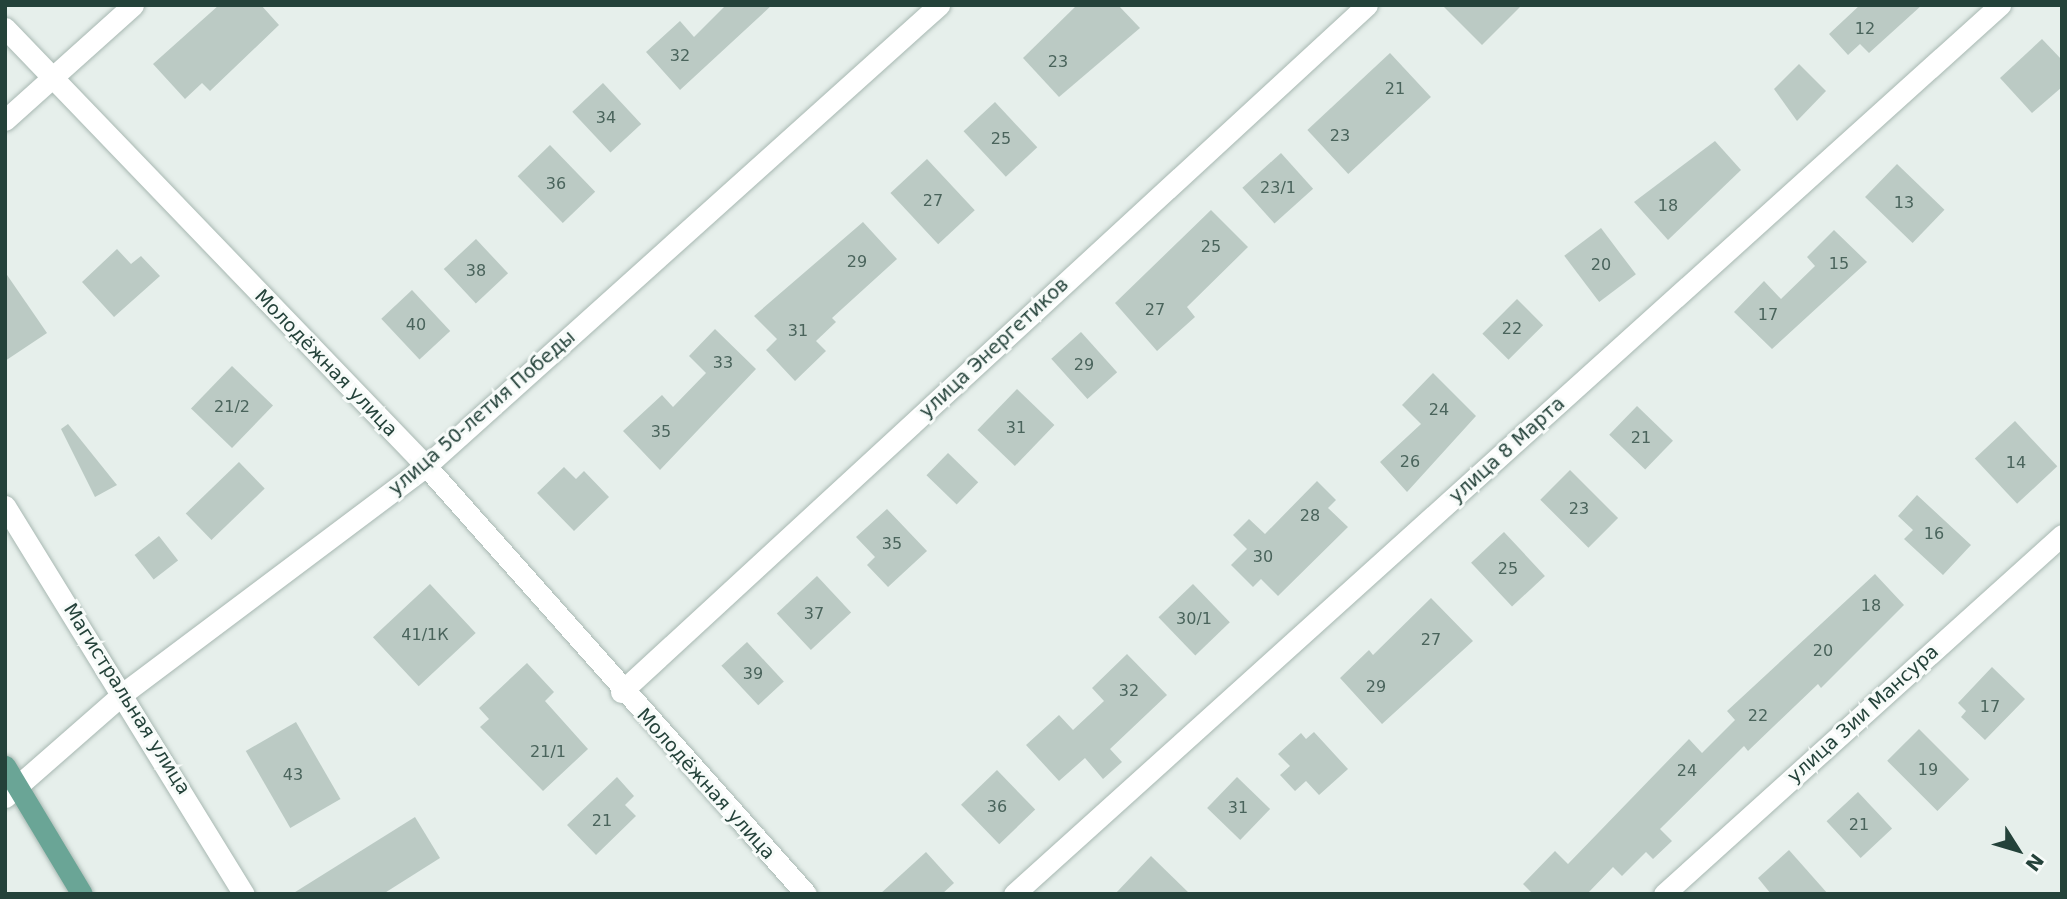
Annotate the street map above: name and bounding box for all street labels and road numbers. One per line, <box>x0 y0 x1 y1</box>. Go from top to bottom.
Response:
street label: улица Энергетиков <box>915 273 1073 423</box>
street label: Молодёжная улица <box>250 285 402 441</box>
street label: улица 50-летия Победы <box>384 326 580 500</box>
street label: улица 8 Марта <box>1445 392 1569 508</box>
street label: Магистральная улица <box>59 599 195 799</box>
street label: улица Зии Мансура <box>1783 640 1943 788</box>
street label: Молодёжная улица <box>632 704 780 864</box>

